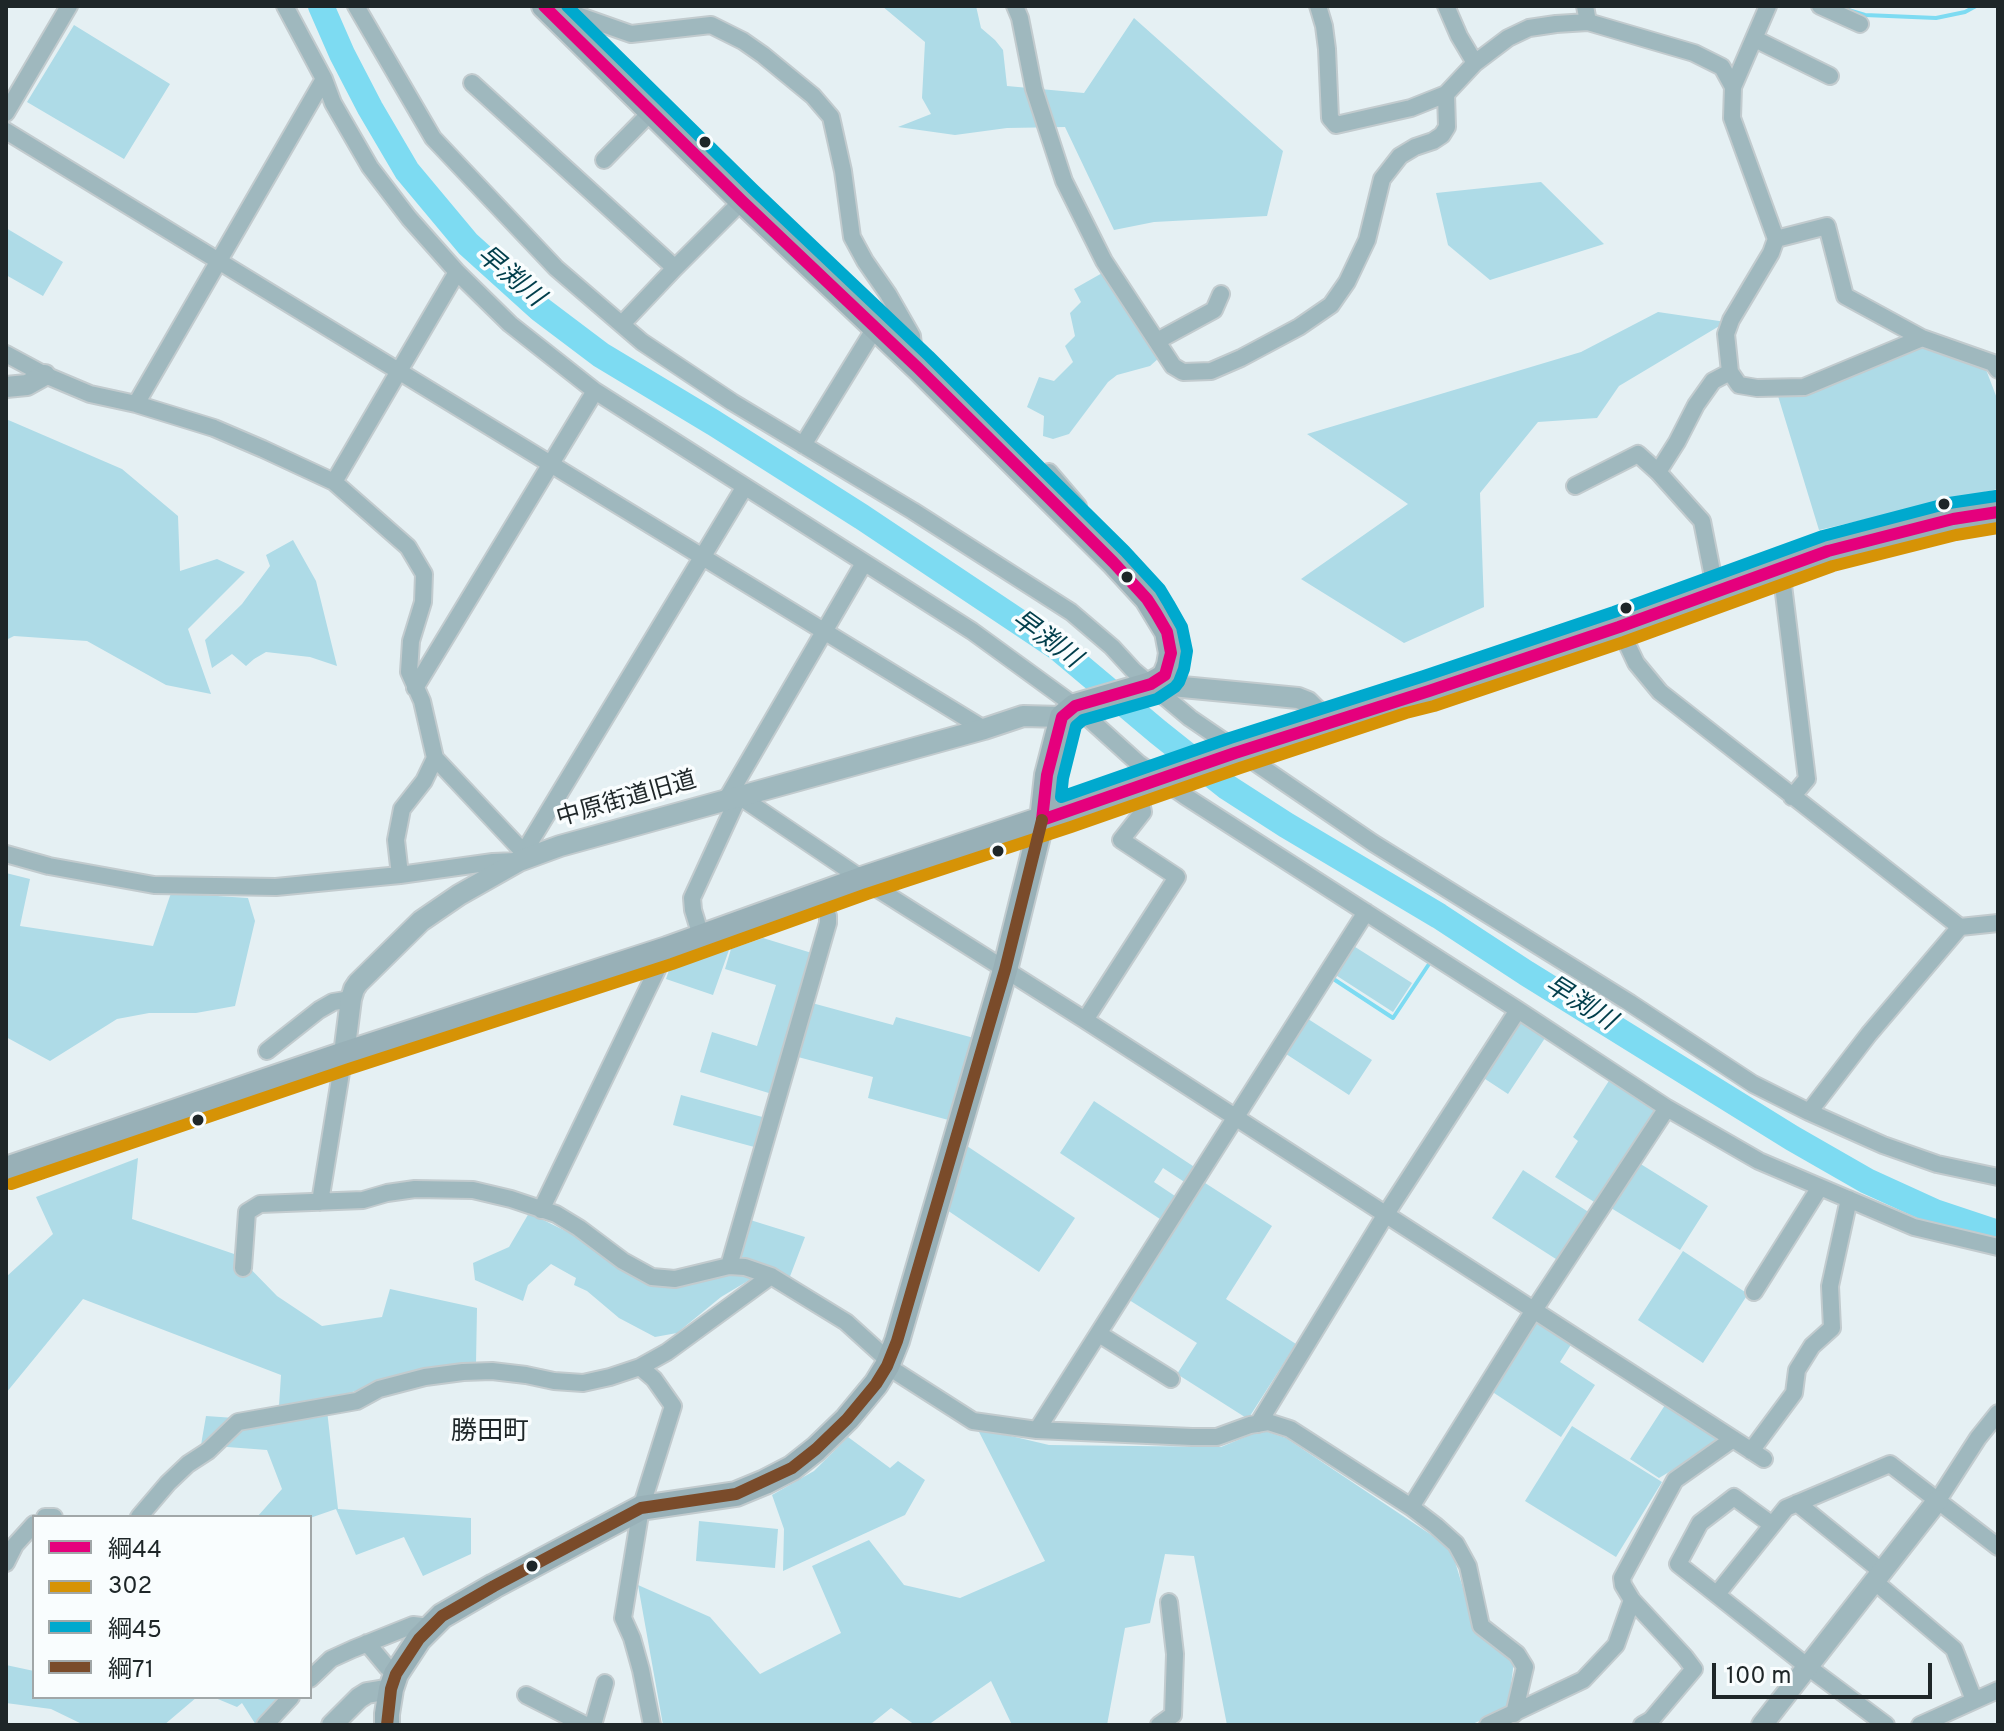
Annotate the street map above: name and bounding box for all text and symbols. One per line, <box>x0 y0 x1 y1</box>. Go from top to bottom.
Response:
unlabelled marker <box>697 134 713 150</box>
water label: 早渕川 <box>469 241 549 315</box>
unlabelled marker <box>1936 496 1952 512</box>
unlabelled marker <box>1119 569 1135 585</box>
unlabelled marker <box>1618 600 1634 616</box>
water label: 早渕川 <box>1004 605 1086 677</box>
street label: 中原街道旧道 <box>554 767 700 835</box>
unlabelled marker <box>990 843 1006 859</box>
water label: 早渕川 <box>1538 971 1620 1039</box>
unlabelled marker <box>190 1112 206 1128</box>
district label: 勝田町 <box>451 1418 529 1450</box>
legend <box>32 1515 312 1699</box>
text: 綱44 <box>108 1536 162 1566</box>
unlabelled marker <box>524 1558 540 1574</box>
text: 302 <box>108 1572 152 1602</box>
text: 綱45 <box>108 1616 162 1646</box>
scale bar <box>1716 1647 1936 1697</box>
text: 綱71 <box>108 1656 154 1686</box>
text: 100 m <box>1726 1662 1792 1692</box>

